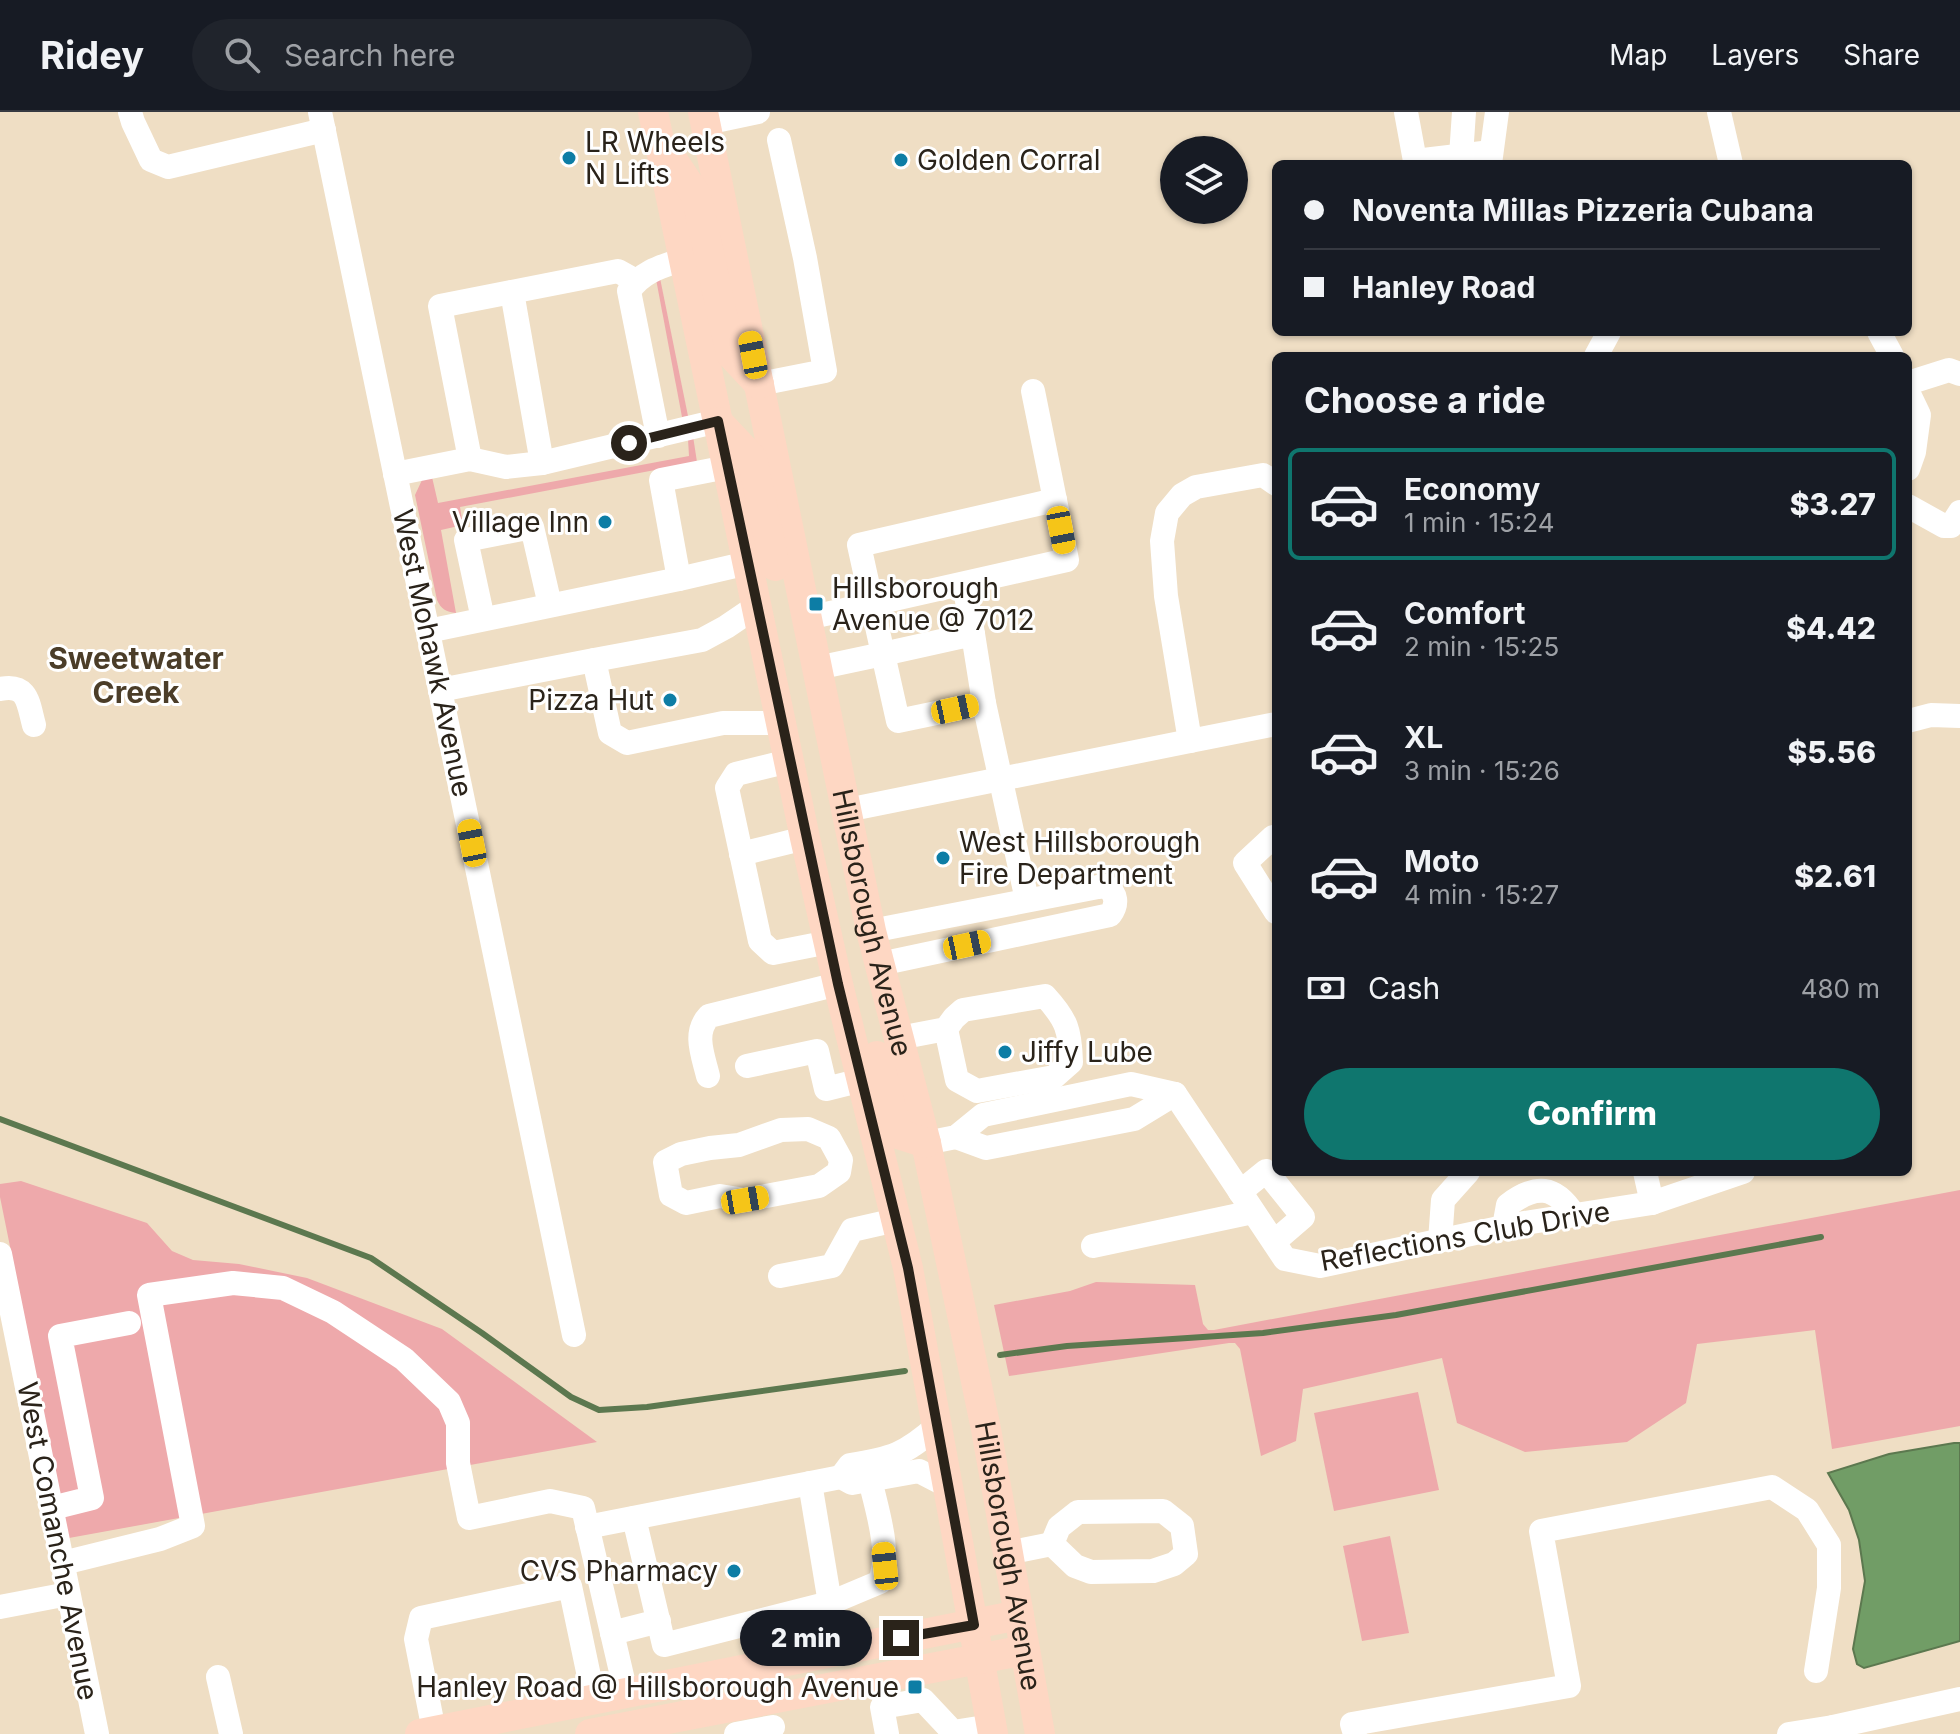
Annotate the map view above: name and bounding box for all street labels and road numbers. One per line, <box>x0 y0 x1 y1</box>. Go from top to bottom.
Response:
street label: West Mohawk Avenue <box>386 506 480 800</box>
street label: Hillsborough Avenue <box>825 786 920 1060</box>
street label: Reflections Club Drive <box>1317 1194 1613 1278</box>
street label: West Comanche Avenue <box>10 1379 106 1703</box>
street label: Hillsborough Avenue <box>968 1418 1049 1693</box>

